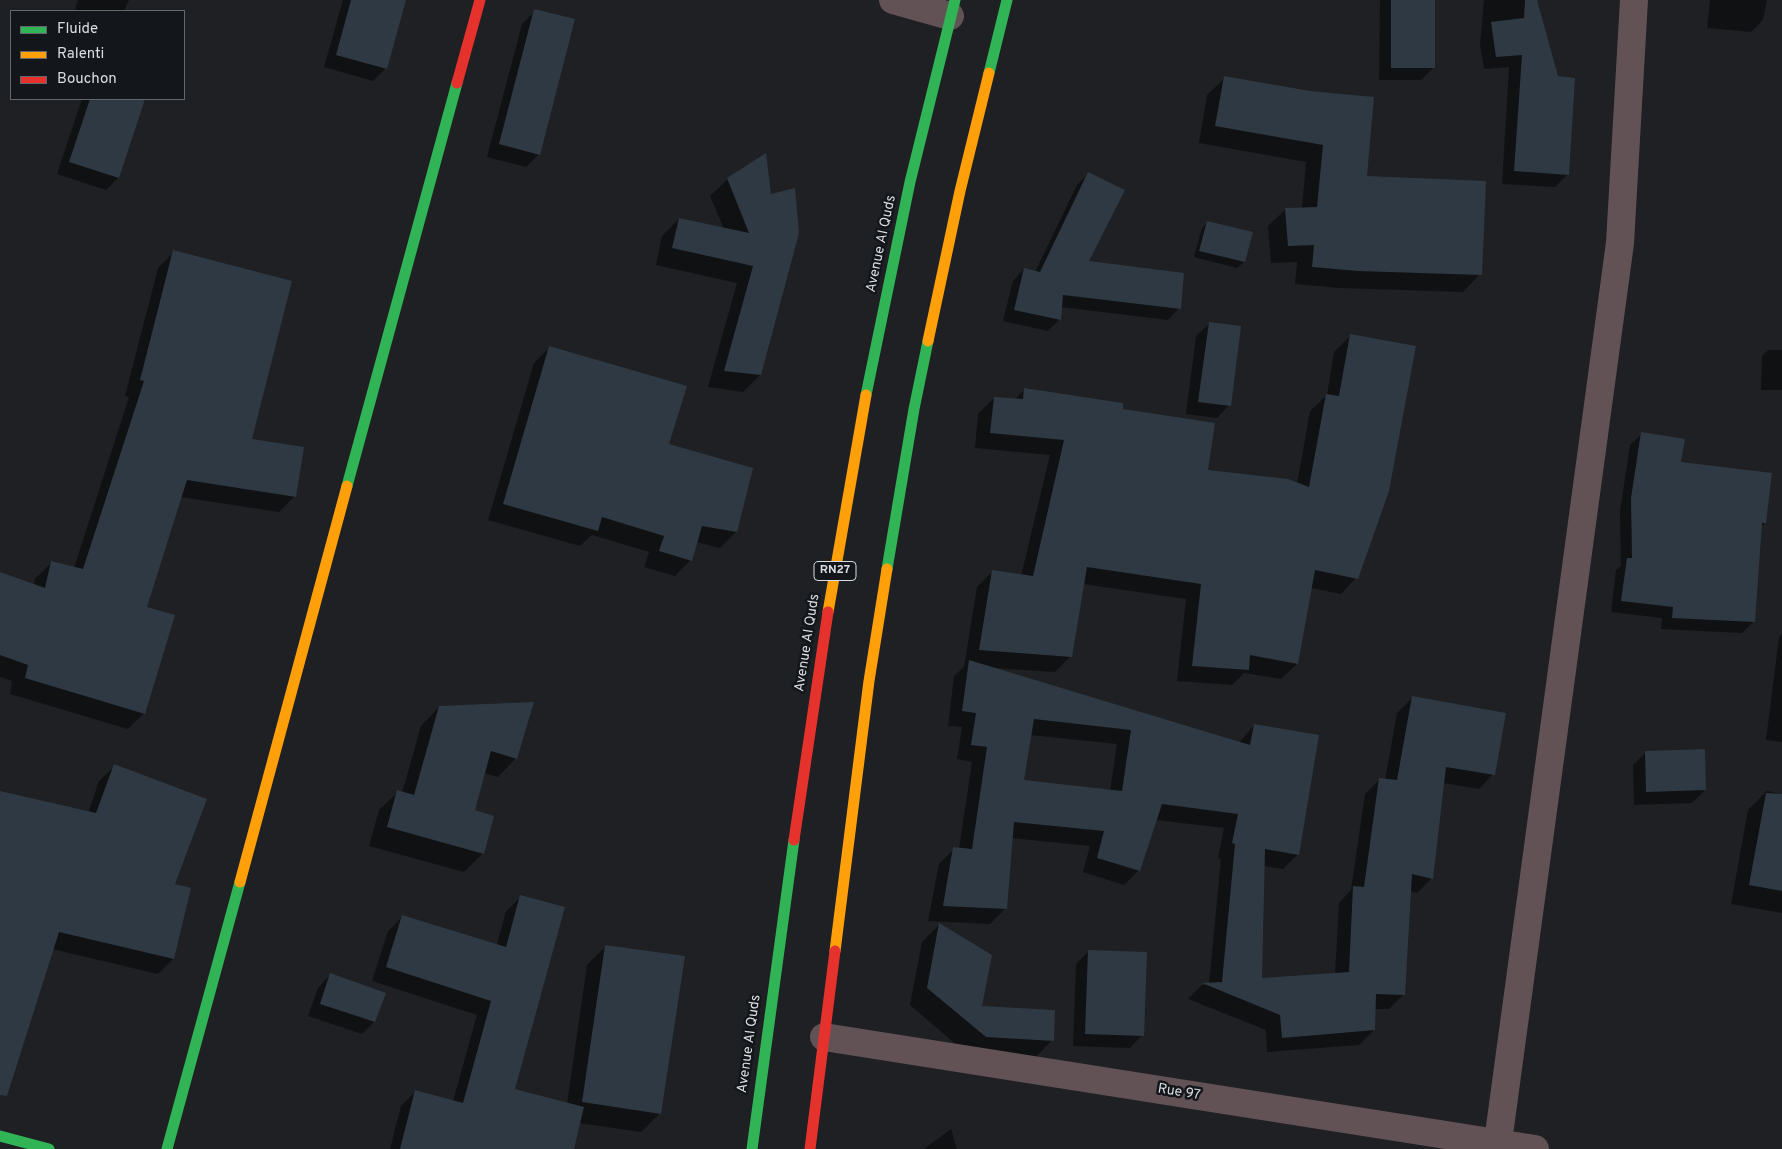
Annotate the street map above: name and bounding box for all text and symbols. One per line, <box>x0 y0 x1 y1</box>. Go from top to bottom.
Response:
legend <box>10 10 185 100</box>
text: Fluide <box>57 20 98 39</box>
text: Ralenti <box>57 45 104 64</box>
text: Bouchon <box>57 70 117 89</box>
street label: Avenue Al Quds <box>863 194 901 294</box>
road number: RN27 <box>814 562 856 580</box>
street label: Avenue Al Quds <box>792 593 824 693</box>
street label: Avenue Al Quds <box>735 994 765 1094</box>
street label: Rue 97 <box>1156 1081 1202 1105</box>

